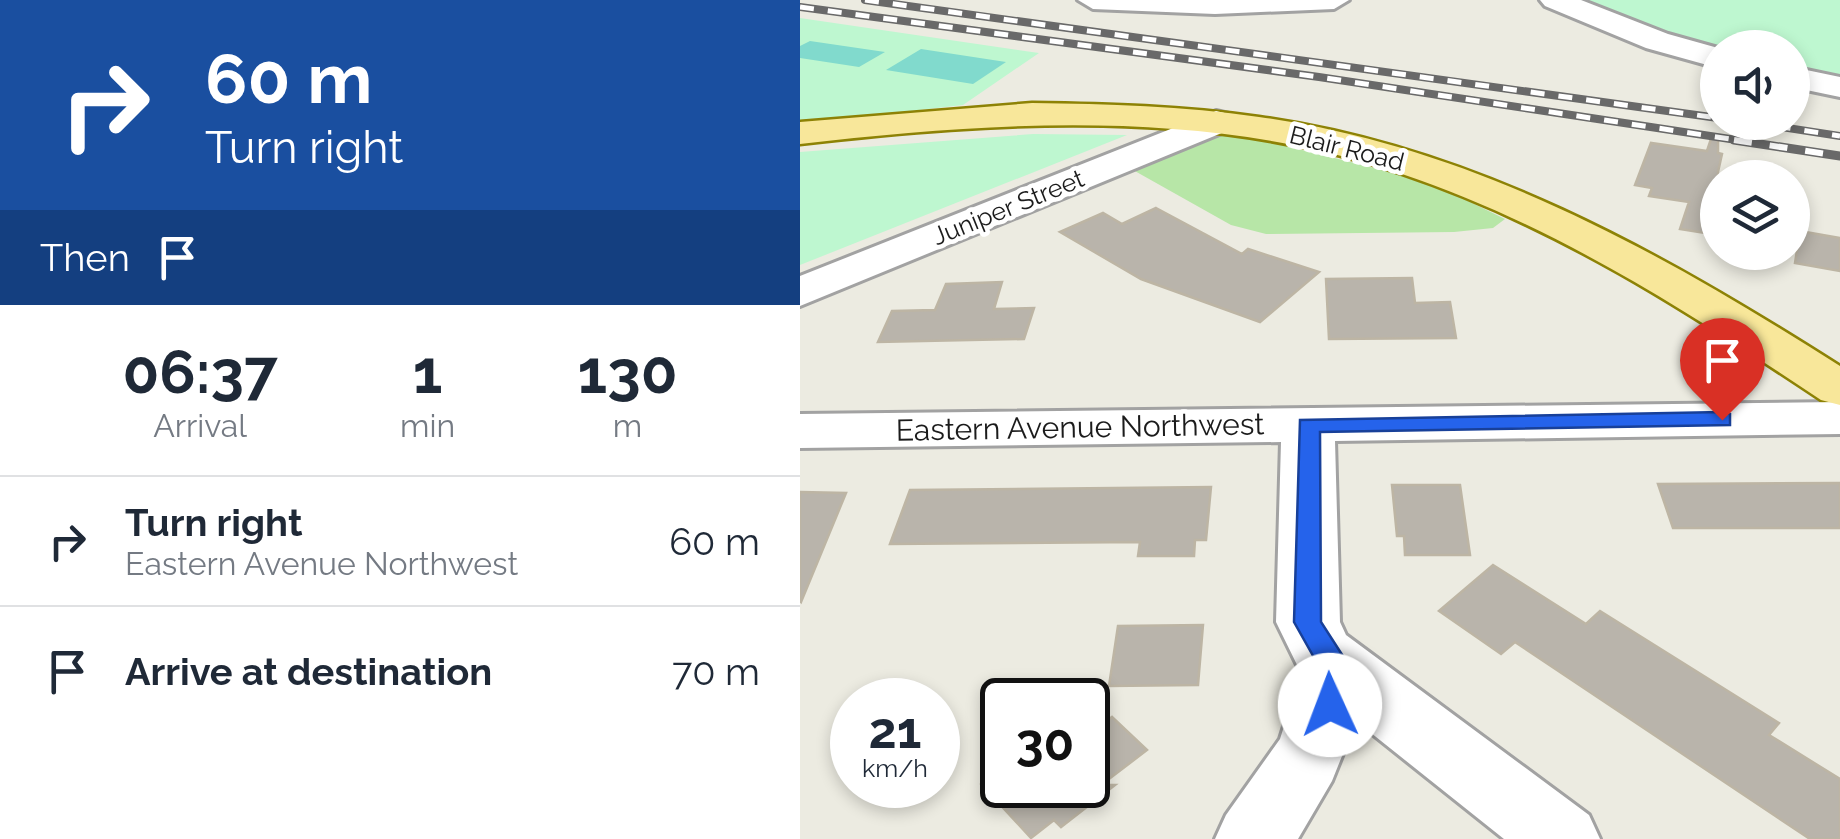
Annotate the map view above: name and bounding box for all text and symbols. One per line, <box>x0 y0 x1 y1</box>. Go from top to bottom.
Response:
map controls <box>1700 30 1810 270</box>
button: sound <box>1700 30 1810 140</box>
text: 60 m <box>205 37 372 119</box>
icon: right <box>40 40 170 170</box>
street label: Blair Road <box>1287 119 1407 177</box>
text: Turn right <box>205 121 403 174</box>
button: layers <box>1700 160 1810 270</box>
street label: Juniper Street <box>928 163 1089 251</box>
icon: arrive <box>150 230 205 285</box>
text: Then <box>40 235 130 280</box>
pin <box>1680 318 1765 421</box>
icon: arrive <box>1695 333 1750 388</box>
text: 06:37 <box>122 337 278 407</box>
text: 1 <box>413 337 442 407</box>
text: 130 <box>578 337 678 407</box>
street label: Eastern Avenue Northwest <box>895 406 1265 448</box>
text: Arrival <box>153 407 247 444</box>
text: min <box>400 407 455 444</box>
text: m <box>613 407 642 444</box>
text: Turn right <box>125 500 302 545</box>
icon: right <box>40 514 95 569</box>
text: 60 m <box>669 519 760 564</box>
text: Eastern Avenue Northwest <box>125 545 518 582</box>
icon: arrive <box>40 644 95 699</box>
text: Arrive at destination <box>125 649 492 694</box>
text: 70 m <box>672 649 760 694</box>
position arrow <box>1278 653 1382 757</box>
speed limit sign: 30 <box>980 678 1110 808</box>
text: 21 <box>869 701 921 760</box>
text: km/h <box>862 753 928 783</box>

